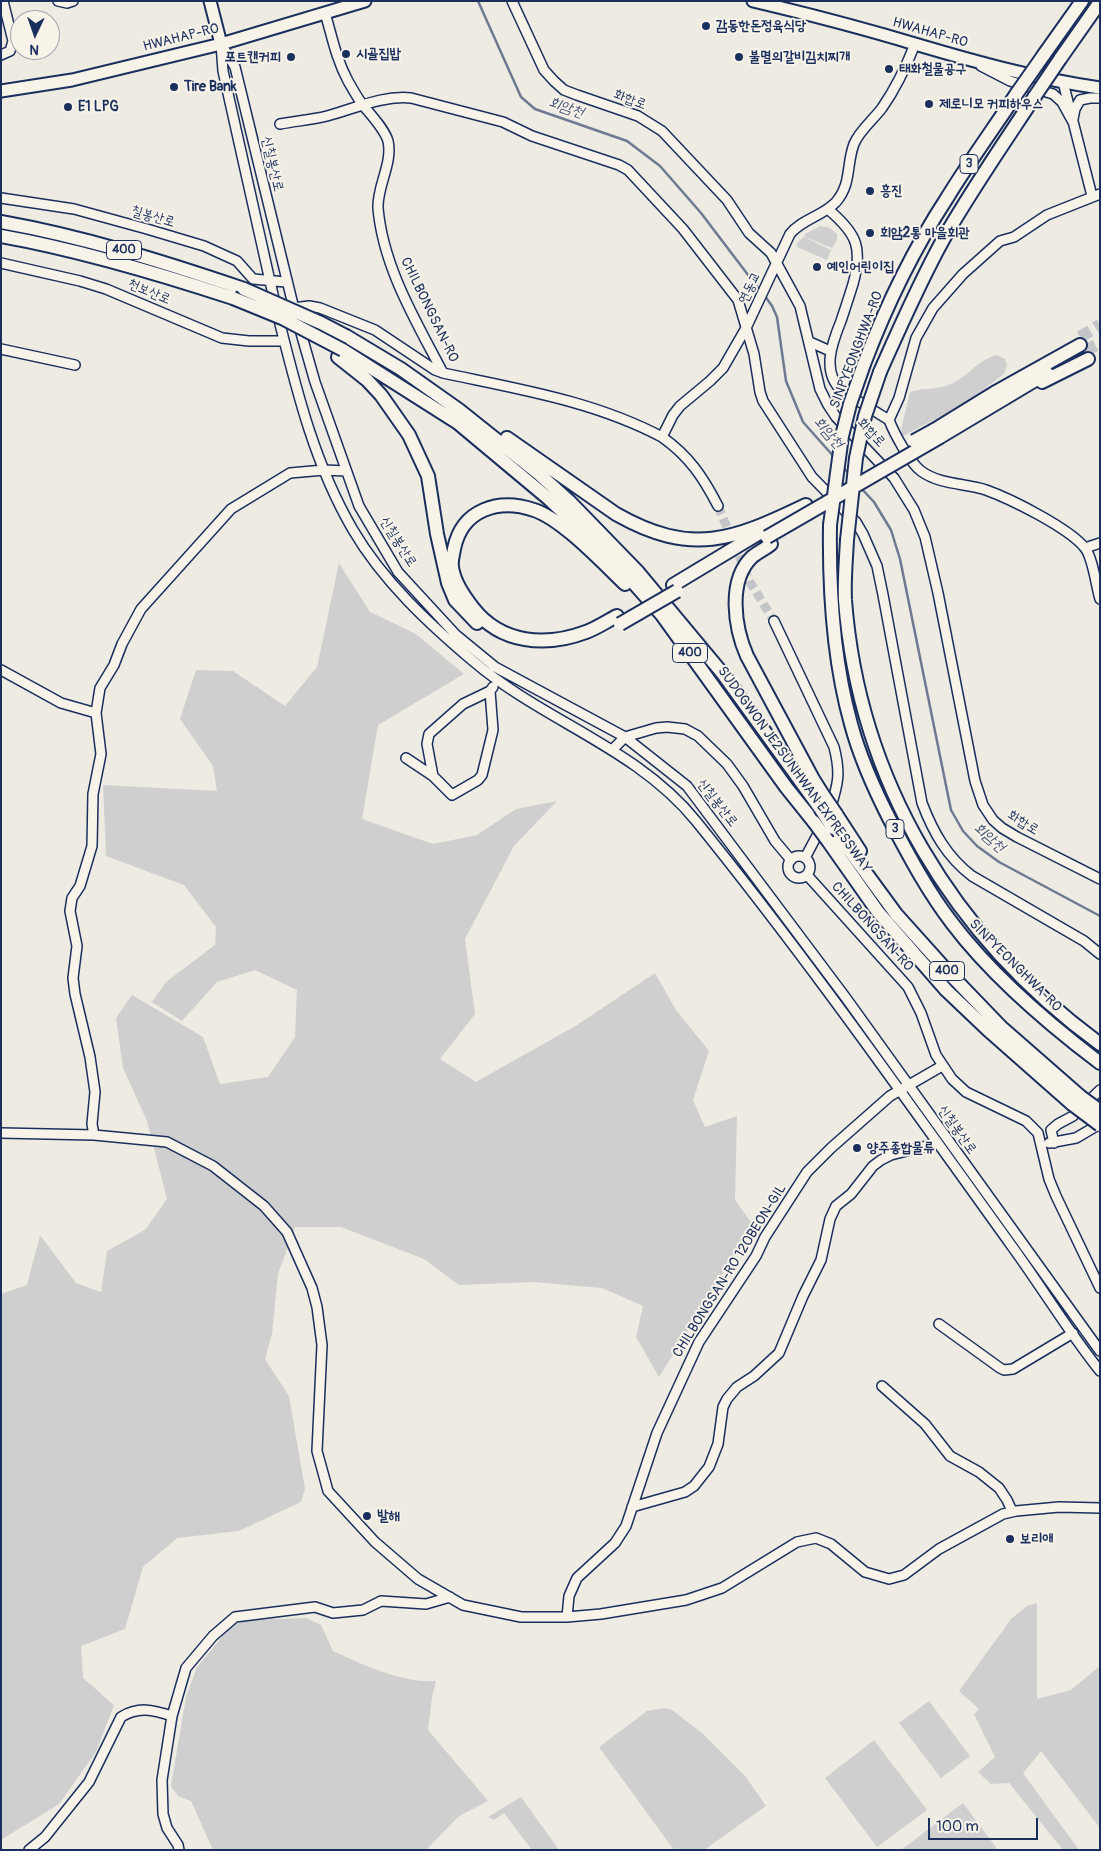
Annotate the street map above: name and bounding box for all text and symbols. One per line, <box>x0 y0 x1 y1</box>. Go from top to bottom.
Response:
north arrow <box>10 10 60 60</box>
street label: HWAHAP-RO <box>890 14 970 52</box>
place label: 감동한돈정육식당 <box>716 18 806 34</box>
street label: HWAHAP-RO <box>141 20 221 56</box>
marker: 감동한돈정육식당 <box>700 20 712 32</box>
text: N <box>29 41 39 58</box>
place label: 시골집밥 <box>356 46 401 62</box>
marker: 시골집밥 <box>340 48 352 60</box>
place label: 포트캔커피 <box>225 49 281 65</box>
place label: 불멸의갈비김치찌개 <box>749 49 850 65</box>
marker: 포트캔커피 <box>285 51 297 63</box>
marker: 불멸의갈비김치찌개 <box>733 51 745 63</box>
place label: 태화철물공구 <box>899 61 967 77</box>
marker: 태화철물공구 <box>883 63 895 75</box>
place label: Tire Bank <box>184 79 237 95</box>
marker: Tire Bank <box>168 81 180 93</box>
street label: 화합로 <box>611 86 649 114</box>
water label: 회암천 <box>546 94 586 122</box>
place label: 제로니모 커피하우스 <box>939 96 1043 112</box>
marker: 제로니모 커피하우스 <box>923 98 935 110</box>
place label: E1 LPG <box>78 99 119 115</box>
marker: E1 LPG <box>62 101 74 113</box>
street label: 신칠봉산로 <box>257 135 287 193</box>
road number: 3 <box>960 154 978 173</box>
place label: 흥진 <box>880 183 903 199</box>
marker: 흥진 <box>864 185 876 197</box>
street label: 칠봉산로 <box>129 203 177 231</box>
place label: 회암2통 마을회관 <box>880 225 970 241</box>
marker: 회암2통 마을회관 <box>864 227 876 239</box>
road number: 400 <box>106 240 142 260</box>
street label: CHILBONGSAN-RO <box>396 255 462 365</box>
place label: 예인어린이집 <box>827 259 895 275</box>
marker: 예인어린이집 <box>811 261 823 273</box>
street label: 연동교 <box>735 269 765 307</box>
street label: 천보산로 <box>125 275 173 309</box>
street label: SINPYEONGHWA-RO <box>827 289 887 411</box>
water label: 회암천 <box>809 413 847 453</box>
street label: 화합로 <box>853 415 889 451</box>
street label: 신칠봉산로 <box>376 514 420 570</box>
road number: 400 <box>672 644 708 662</box>
street label: SUDOGWON JE2SUNHWAN EXPRESSWAY <box>713 664 875 876</box>
street label: 신칠봉산로 <box>693 776 741 830</box>
street label: 화합로 <box>1004 807 1042 839</box>
water label: 회암천 <box>969 819 1009 857</box>
road number: 3 <box>886 820 904 839</box>
street label: CHILBONGSAN-RO <box>827 879 917 975</box>
street label: SINPYEONGHWA-RO <box>965 916 1065 1016</box>
road number: 400 <box>930 961 964 980</box>
street label: 신칠봉산로 <box>934 1102 980 1158</box>
place label: 양주종합물류 <box>867 1140 935 1156</box>
marker: 양주종합물류 <box>851 1142 863 1154</box>
street label: CHILBONGSAN-RO 120BEON-GIL <box>670 1181 790 1361</box>
place label: 발해 <box>377 1508 400 1524</box>
marker: 발해 <box>361 1510 373 1522</box>
place label: 보리애 <box>1020 1531 1054 1547</box>
marker: 보리애 <box>1004 1533 1016 1545</box>
scale bar <box>931 1808 1041 1840</box>
text: 100 m <box>936 1817 979 1836</box>

